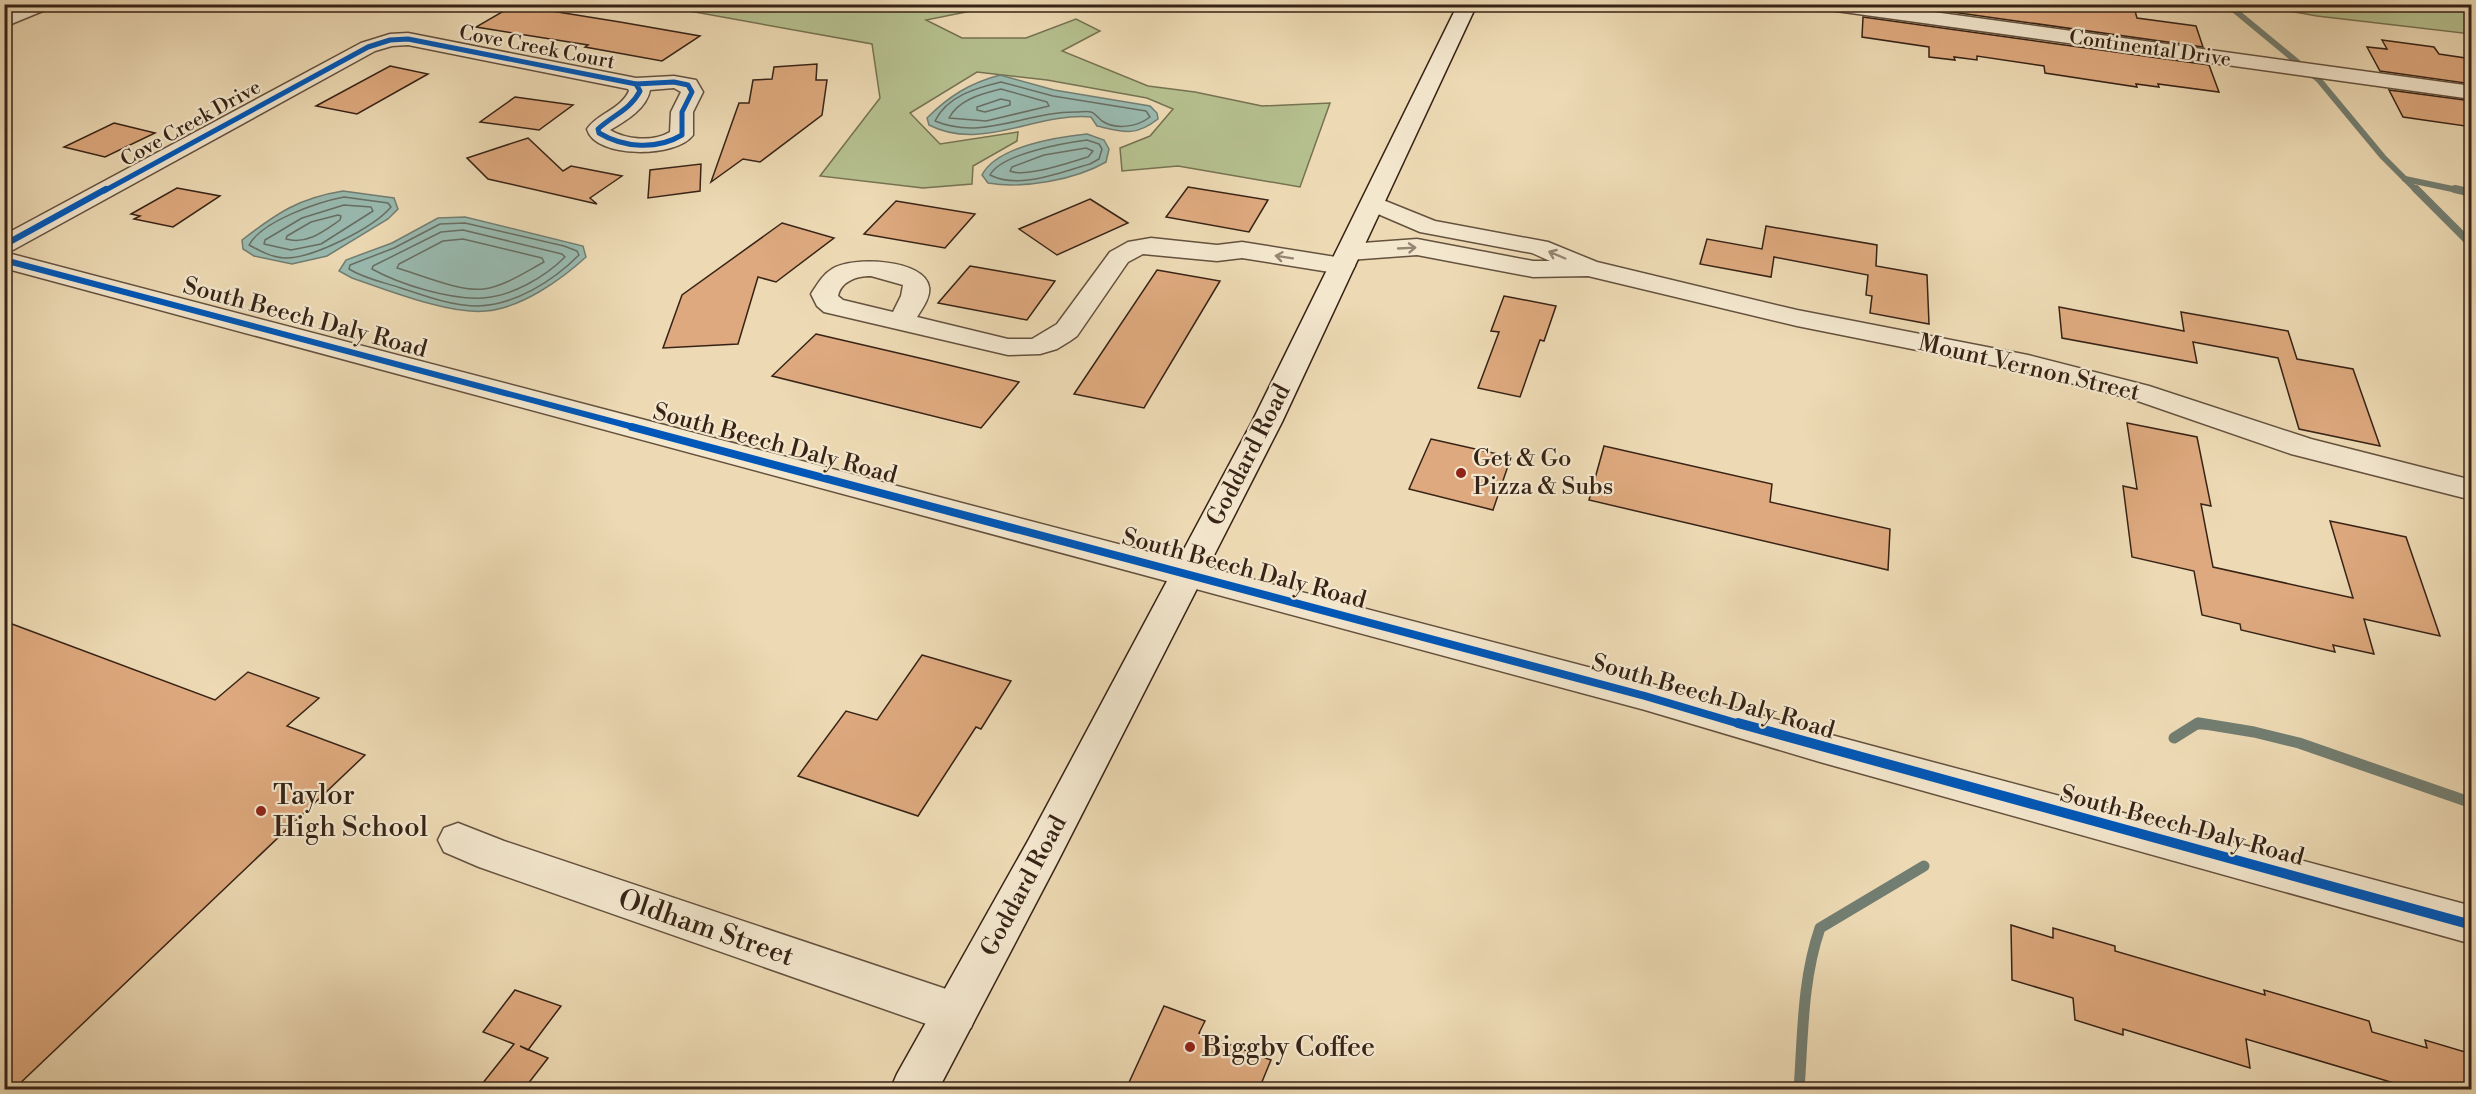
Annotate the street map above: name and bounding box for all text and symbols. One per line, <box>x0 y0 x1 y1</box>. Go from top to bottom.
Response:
street label: Cove Creek Court <box>457 21 617 75</box>
street label: Continental Drive <box>2068 25 2232 73</box>
street label: Cove Creek Drive <box>117 75 265 173</box>
one-way arrow <box>1397 242 1417 253</box>
one-way arrow <box>1548 249 1567 260</box>
one-way arrow <box>1275 251 1294 262</box>
street label: South Beech Daly Road <box>180 271 431 365</box>
street label: Mount Vernon Street <box>1915 328 2143 408</box>
street label: Goddard Road <box>1200 379 1298 531</box>
street label: South Beech Daly Road <box>650 397 901 491</box>
place label: Get & Go Pizza & Subs <box>1473 444 1613 502</box>
marker: Get & Go Pizza & Subs <box>1454 466 1468 480</box>
street label: South Beech Daly Road <box>1119 522 1370 616</box>
street label: South Beech Daly Road <box>1588 648 1838 746</box>
place label: Taylor High School <box>273 778 428 845</box>
street label: South Beech Daly Road <box>2057 779 2308 873</box>
marker: Taylor High School <box>254 804 268 818</box>
street label: Goddard Road <box>974 810 1074 961</box>
street label: Oldham Street <box>614 882 798 974</box>
place label: Biggby Coffee <box>1201 1030 1375 1065</box>
marker: Biggby Coffee <box>1183 1040 1197 1054</box>

